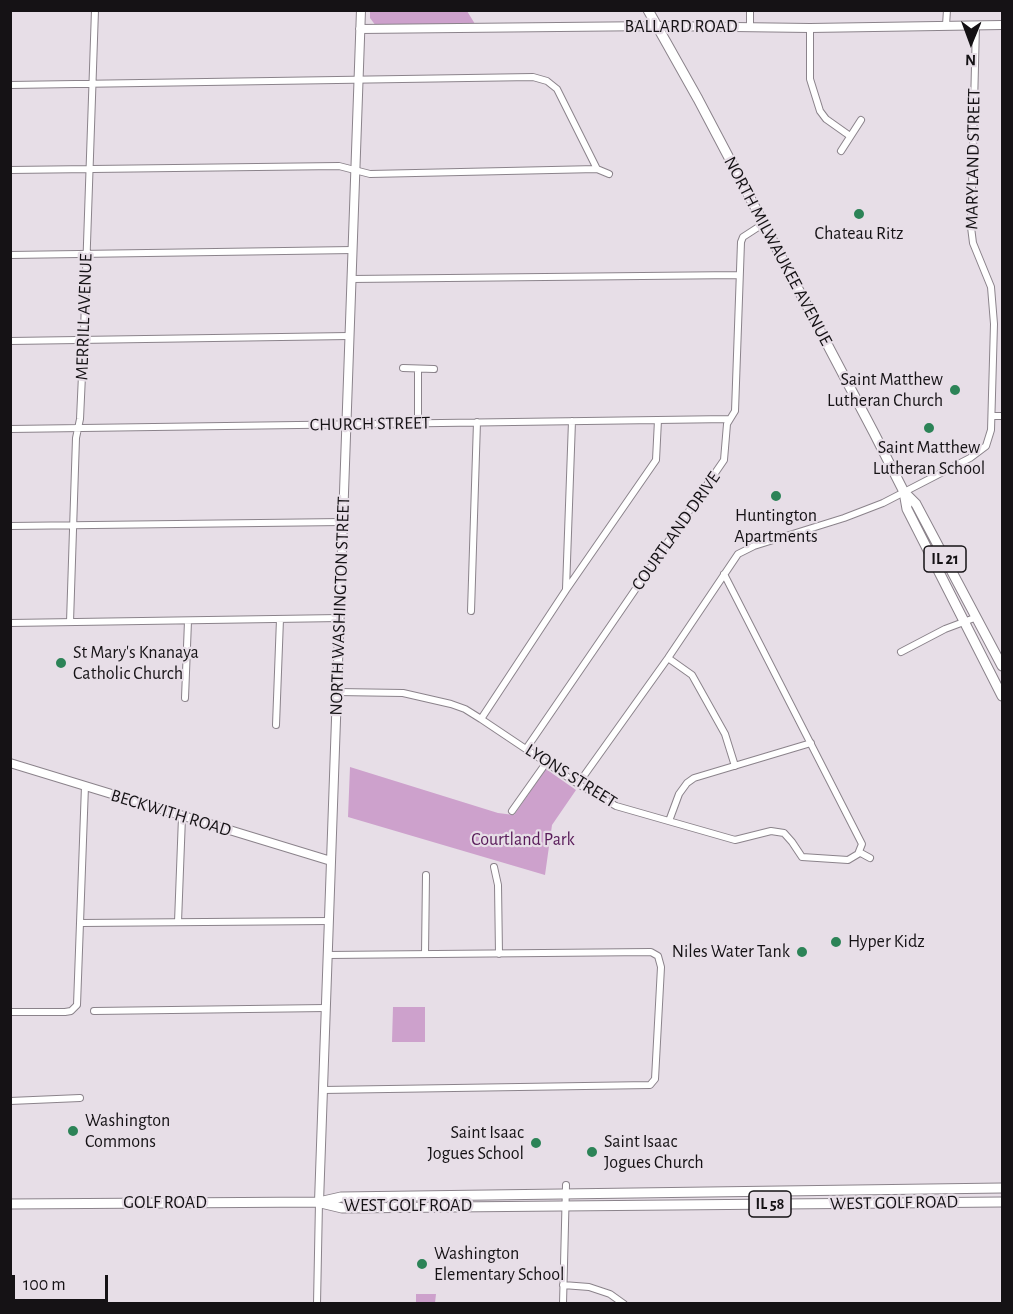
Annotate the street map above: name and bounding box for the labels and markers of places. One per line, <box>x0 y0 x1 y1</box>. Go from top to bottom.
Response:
marker: Chateau Ritz <box>852 207 866 221</box>
place label: Chateau Ritz <box>815 223 903 245</box>
place label: Saint Matthew Lutheran Church <box>827 369 943 412</box>
marker: Saint Matthew Lutheran Church <box>948 383 962 397</box>
marker: Saint Matthew Lutheran School <box>922 421 936 435</box>
place label: Saint Matthew Lutheran School <box>873 437 985 480</box>
marker: Huntington Apartments <box>769 489 783 503</box>
place label: Huntington Apartments <box>734 505 818 548</box>
place label: St Mary's Knanaya Catholic Church <box>73 642 199 684</box>
marker: St Mary's Knanaya Catholic Church <box>54 656 68 670</box>
place label: Hyper Kidz <box>848 931 925 953</box>
marker: Hyper Kidz <box>829 935 843 949</box>
place label: Niles Water Tank <box>672 941 790 963</box>
marker: Niles Water Tank <box>795 945 809 959</box>
place label: Washington Commons <box>85 1110 170 1152</box>
place label: Saint Isaac Jogues School <box>428 1122 524 1164</box>
marker: Washington Commons <box>66 1124 80 1138</box>
place label: Saint Isaac Jogues Church <box>604 1131 704 1174</box>
marker: Saint Isaac Jogues School <box>529 1136 543 1150</box>
marker: Saint Isaac Jogues Church <box>585 1145 599 1159</box>
place label: Washington Elementary School <box>434 1243 564 1286</box>
marker: Washington Elementary School <box>415 1257 429 1271</box>

